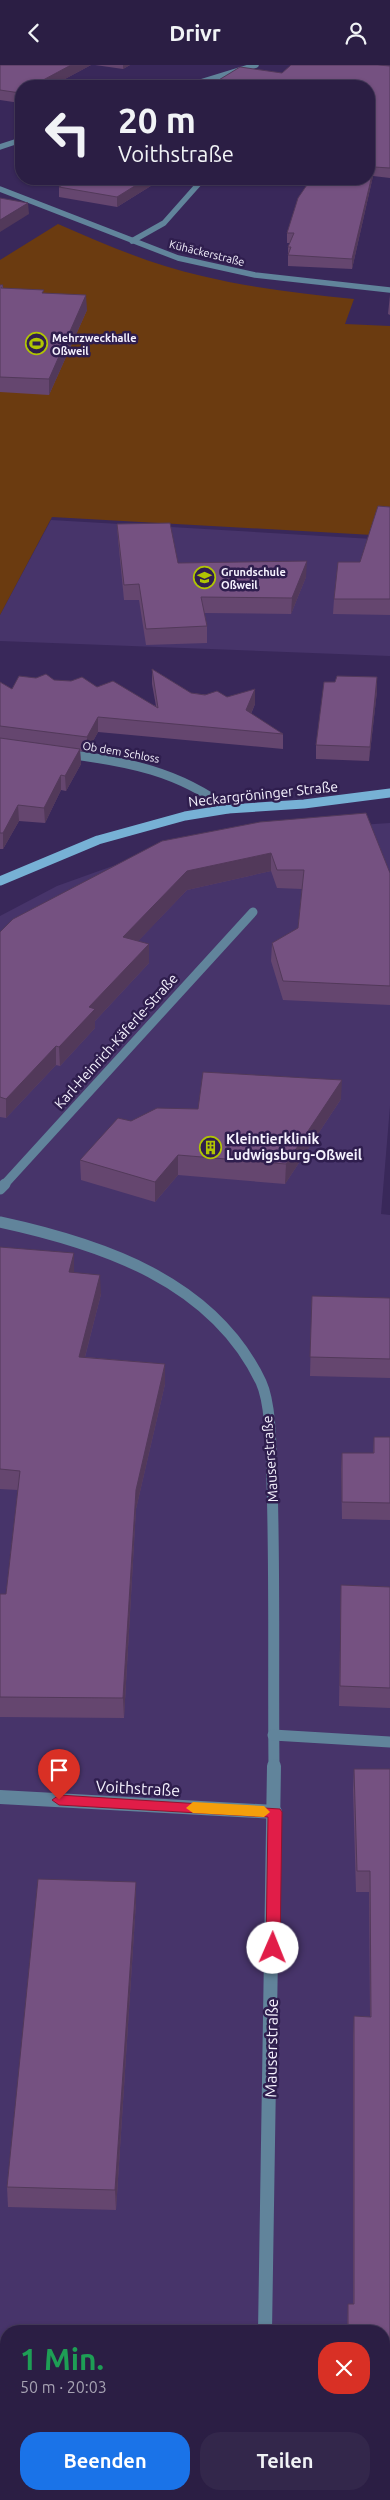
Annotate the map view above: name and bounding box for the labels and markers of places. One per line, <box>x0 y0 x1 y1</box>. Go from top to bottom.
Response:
sports icon: Mehrzweckhalle Oßweil <box>24 332 48 356</box>
place label: Mehrzweckhalle Oßweil <box>52 332 137 357</box>
school or university icon: Grundschule Oßweil <box>193 566 217 590</box>
place label: Grundschule Oßweil <box>221 566 286 591</box>
place label: Kleintierklinik Ludwigsburg-Oßweil <box>226 1131 362 1163</box>
building icon: Kleintierklinik Ludwigsburg-Oßweil <box>198 1135 222 1159</box>
pin <box>38 1749 80 1800</box>

